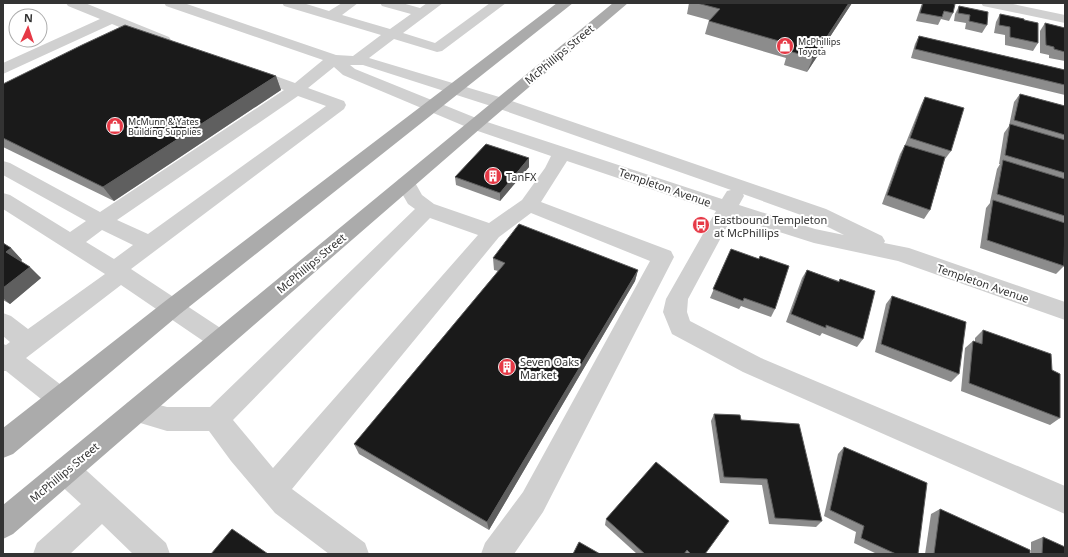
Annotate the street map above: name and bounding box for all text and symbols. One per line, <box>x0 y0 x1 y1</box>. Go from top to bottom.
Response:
north arrow <box>8 8 48 48</box>
text: N <box>24 10 33 25</box>
street label: McPhillips Street <box>521 21 597 87</box>
place label: McPhillips Toyota <box>798 35 841 58</box>
shop icon: McPhillips Toyota <box>775 36 795 56</box>
place label: McMunn & Yates Building Supplies <box>128 115 201 138</box>
shop icon: McMunn & Yates Building Supplies <box>105 116 125 136</box>
street label: Templeton Avenue <box>617 164 713 210</box>
building icon: TanFX <box>483 166 503 186</box>
place label: TanFX <box>506 169 537 184</box>
place label: Eastbound Templeton at McPhillips <box>714 212 827 240</box>
bus stop icon: Eastbound Templeton at McPhillips <box>691 215 711 235</box>
street label: McPhillips Street <box>273 230 349 296</box>
street label: Templeton Avenue <box>935 260 1031 306</box>
place label: Seven Oaks Market <box>520 354 579 382</box>
building icon: Seven Oaks Market <box>497 357 517 377</box>
street label: McPhillips Street <box>26 439 102 505</box>

